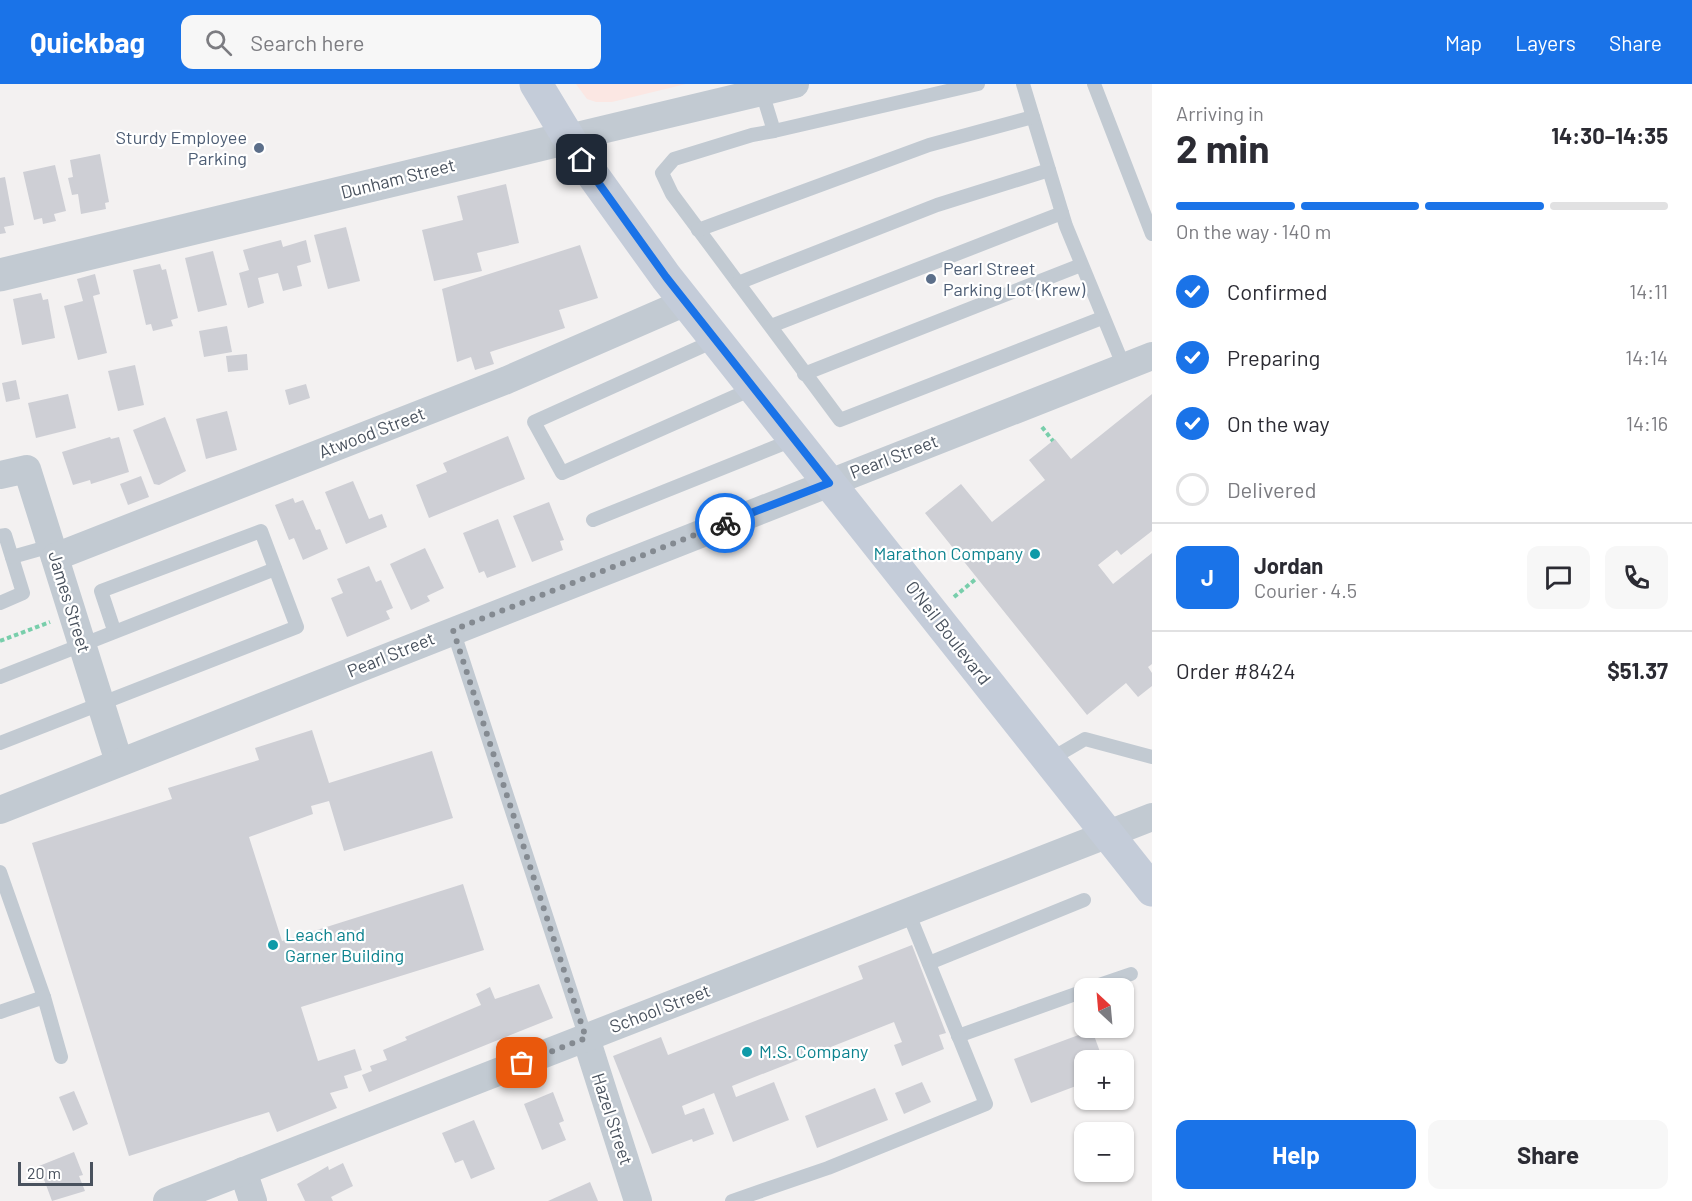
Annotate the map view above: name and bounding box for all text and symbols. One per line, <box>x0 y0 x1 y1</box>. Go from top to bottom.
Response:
search box <box>181 15 601 69</box>
text: Quickbag <box>30 25 145 59</box>
icon: search <box>202 26 235 59</box>
text: Search here <box>250 29 365 55</box>
text: Map <box>1445 30 1482 55</box>
text: Layers <box>1515 30 1576 55</box>
text: Share <box>1609 30 1662 55</box>
text: Arriving in <box>1176 101 1264 125</box>
text: 14:30–14:35 <box>1551 122 1668 148</box>
text: 2 min <box>1176 124 1269 171</box>
place label: Sturdy Employee Parking <box>116 126 247 169</box>
pin <box>556 134 607 185</box>
marker: Sturdy Employee Parking <box>252 141 266 155</box>
icon: home <box>565 143 598 176</box>
street label: Dunham Street <box>338 153 457 203</box>
text: On the way · 140 m <box>1176 219 1331 243</box>
place label: Pearl Street Parking Lot (Krew) <box>943 257 1085 300</box>
marker: Pearl Street Parking Lot (Krew) <box>924 272 938 286</box>
icon: check <box>1176 275 1209 308</box>
text: Confirmed <box>1227 278 1327 304</box>
text: 14:11 <box>1629 279 1668 303</box>
icon: check <box>1176 341 1209 374</box>
text: Preparing <box>1227 344 1320 370</box>
text: 14:14 <box>1625 345 1668 369</box>
street label: Atwood Street <box>315 402 428 462</box>
icon: check <box>1176 407 1209 440</box>
text: On the way <box>1227 410 1330 436</box>
text: 14:16 <box>1626 411 1668 435</box>
street label: Pearl Street <box>847 429 941 483</box>
text: Delivered <box>1227 476 1316 502</box>
courier <box>695 493 755 553</box>
icon: bike <box>709 507 742 540</box>
place label: Marathon Company <box>873 542 1023 564</box>
button: chat <box>1527 546 1590 609</box>
button: phone <box>1605 546 1668 609</box>
marker: Marathon Company <box>1028 547 1042 561</box>
street label: James Street <box>44 548 96 655</box>
text: Jordan <box>1254 552 1323 578</box>
text: J <box>1201 564 1214 590</box>
street label: O'Neil Boulevard <box>901 576 996 689</box>
text: Courier · 4.5 <box>1254 578 1357 602</box>
street label: Pearl Street <box>344 627 438 682</box>
text: Order #8424 <box>1176 657 1296 683</box>
text: $51.37 <box>1607 657 1668 683</box>
place label: Leach and Garner Building <box>285 923 404 966</box>
marker: Leach and Garner Building <box>266 938 280 952</box>
north arrow <box>1074 978 1134 1038</box>
map controls <box>1074 978 1134 1182</box>
street label: School Street <box>606 979 713 1037</box>
pin <box>496 1037 547 1088</box>
place label: M.S. Company <box>759 1040 868 1062</box>
marker: M.S. Company <box>740 1045 754 1059</box>
icon: bag <box>505 1046 538 1079</box>
button: + <box>1074 1050 1134 1110</box>
street label: Hazel Street <box>588 1070 638 1167</box>
button: Help <box>1176 1120 1416 1189</box>
button: Share <box>1428 1120 1668 1189</box>
button: − <box>1074 1122 1134 1182</box>
scale bar <box>18 1159 93 1186</box>
text: 20 m <box>27 1163 61 1182</box>

